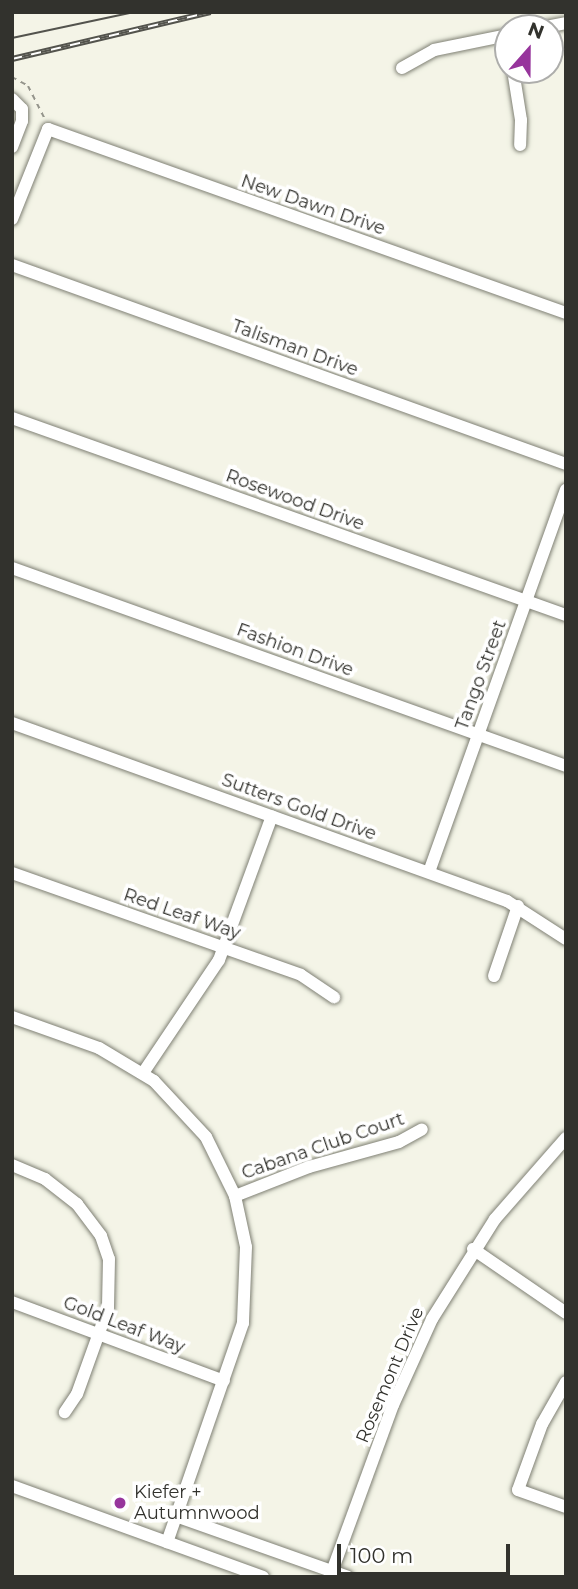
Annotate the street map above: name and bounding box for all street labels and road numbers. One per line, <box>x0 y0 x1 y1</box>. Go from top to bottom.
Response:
street label: New Dawn Drive <box>238 170 388 240</box>
street label: Talisman Drive <box>229 315 361 381</box>
street label: Rosewood Drive <box>223 465 367 535</box>
street label: Tango Street <box>451 617 511 733</box>
street label: Fashion Drive <box>234 619 356 681</box>
street label: Sutters Gold Drive <box>219 769 379 845</box>
street label: Red Leaf Way <box>121 884 243 944</box>
street label: Cabana Club Court <box>239 1108 407 1184</box>
street label: Gold Leaf Way <box>60 1292 188 1358</box>
street label: Rosemont Drive <box>352 1304 428 1446</box>

